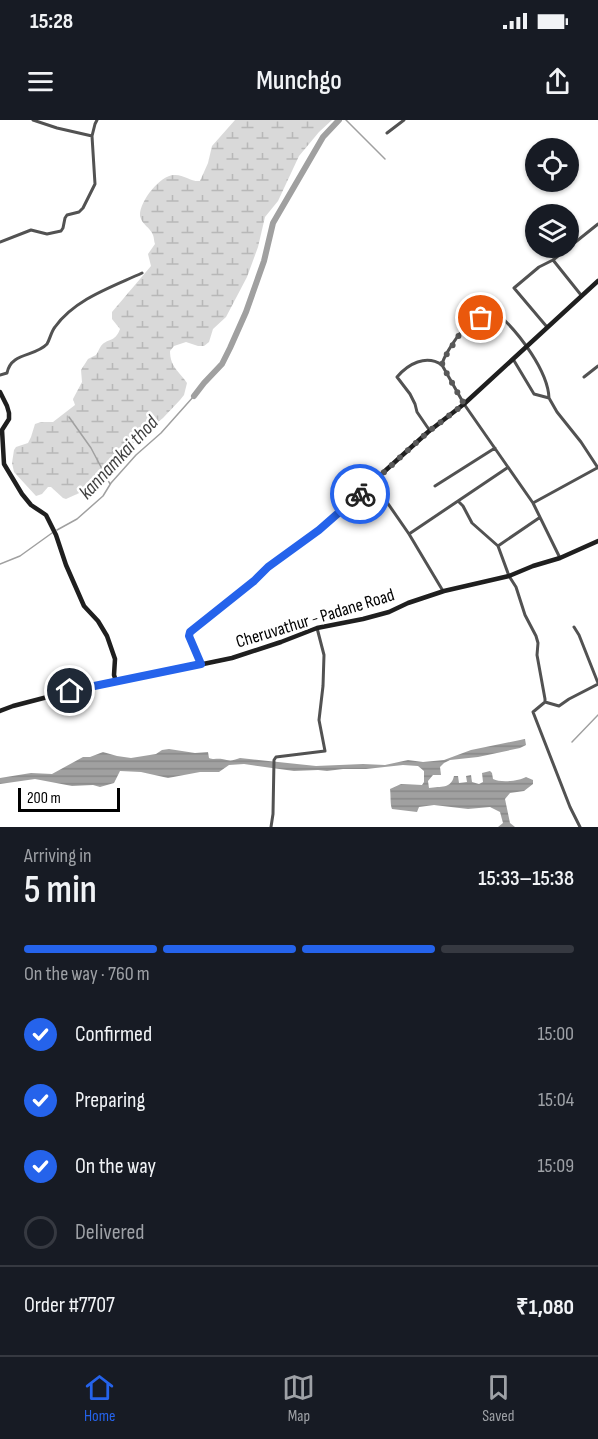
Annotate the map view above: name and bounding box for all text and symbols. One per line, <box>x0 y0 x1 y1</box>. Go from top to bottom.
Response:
text: 15:28 <box>30 8 73 35</box>
icon: menu <box>24 65 57 98</box>
text: Munchgo <box>256 65 342 97</box>
icon: share <box>541 65 574 98</box>
map controls <box>525 138 579 258</box>
button: locate <box>525 138 579 192</box>
button: layers <box>525 204 579 258</box>
pin <box>455 292 506 343</box>
icon: bag <box>464 301 497 334</box>
water label: kannamkai thod <box>74 410 164 504</box>
courier <box>330 464 390 524</box>
icon: bike <box>344 478 377 511</box>
street label: Cheruvathur - Padane Road <box>233 584 397 653</box>
pin <box>44 665 95 716</box>
icon: home <box>53 674 86 707</box>
scale bar <box>18 785 120 812</box>
text: 200 m <box>27 789 61 808</box>
text: Arriving in <box>24 844 92 868</box>
text: 15:33–15:38 <box>478 865 574 892</box>
text: 5 min <box>24 867 97 914</box>
text: On the way · 760 m <box>24 962 150 986</box>
icon: check <box>24 1018 57 1051</box>
text: Confirmed <box>75 1021 152 1048</box>
text: 15:00 <box>537 1022 574 1046</box>
icon: check <box>24 1084 57 1117</box>
text: Preparing <box>75 1087 145 1114</box>
text: 15:04 <box>538 1088 574 1112</box>
icon: check <box>24 1150 57 1183</box>
text: On the way <box>75 1153 156 1180</box>
text: 15:09 <box>537 1154 574 1178</box>
text: Delivered <box>75 1219 144 1246</box>
text: Order #7707 <box>24 1292 115 1319</box>
text: ₹1,080 <box>516 1294 574 1321</box>
tab: Home <box>83 1371 116 1426</box>
tab: Map <box>282 1371 315 1426</box>
tab: Saved <box>482 1371 515 1426</box>

